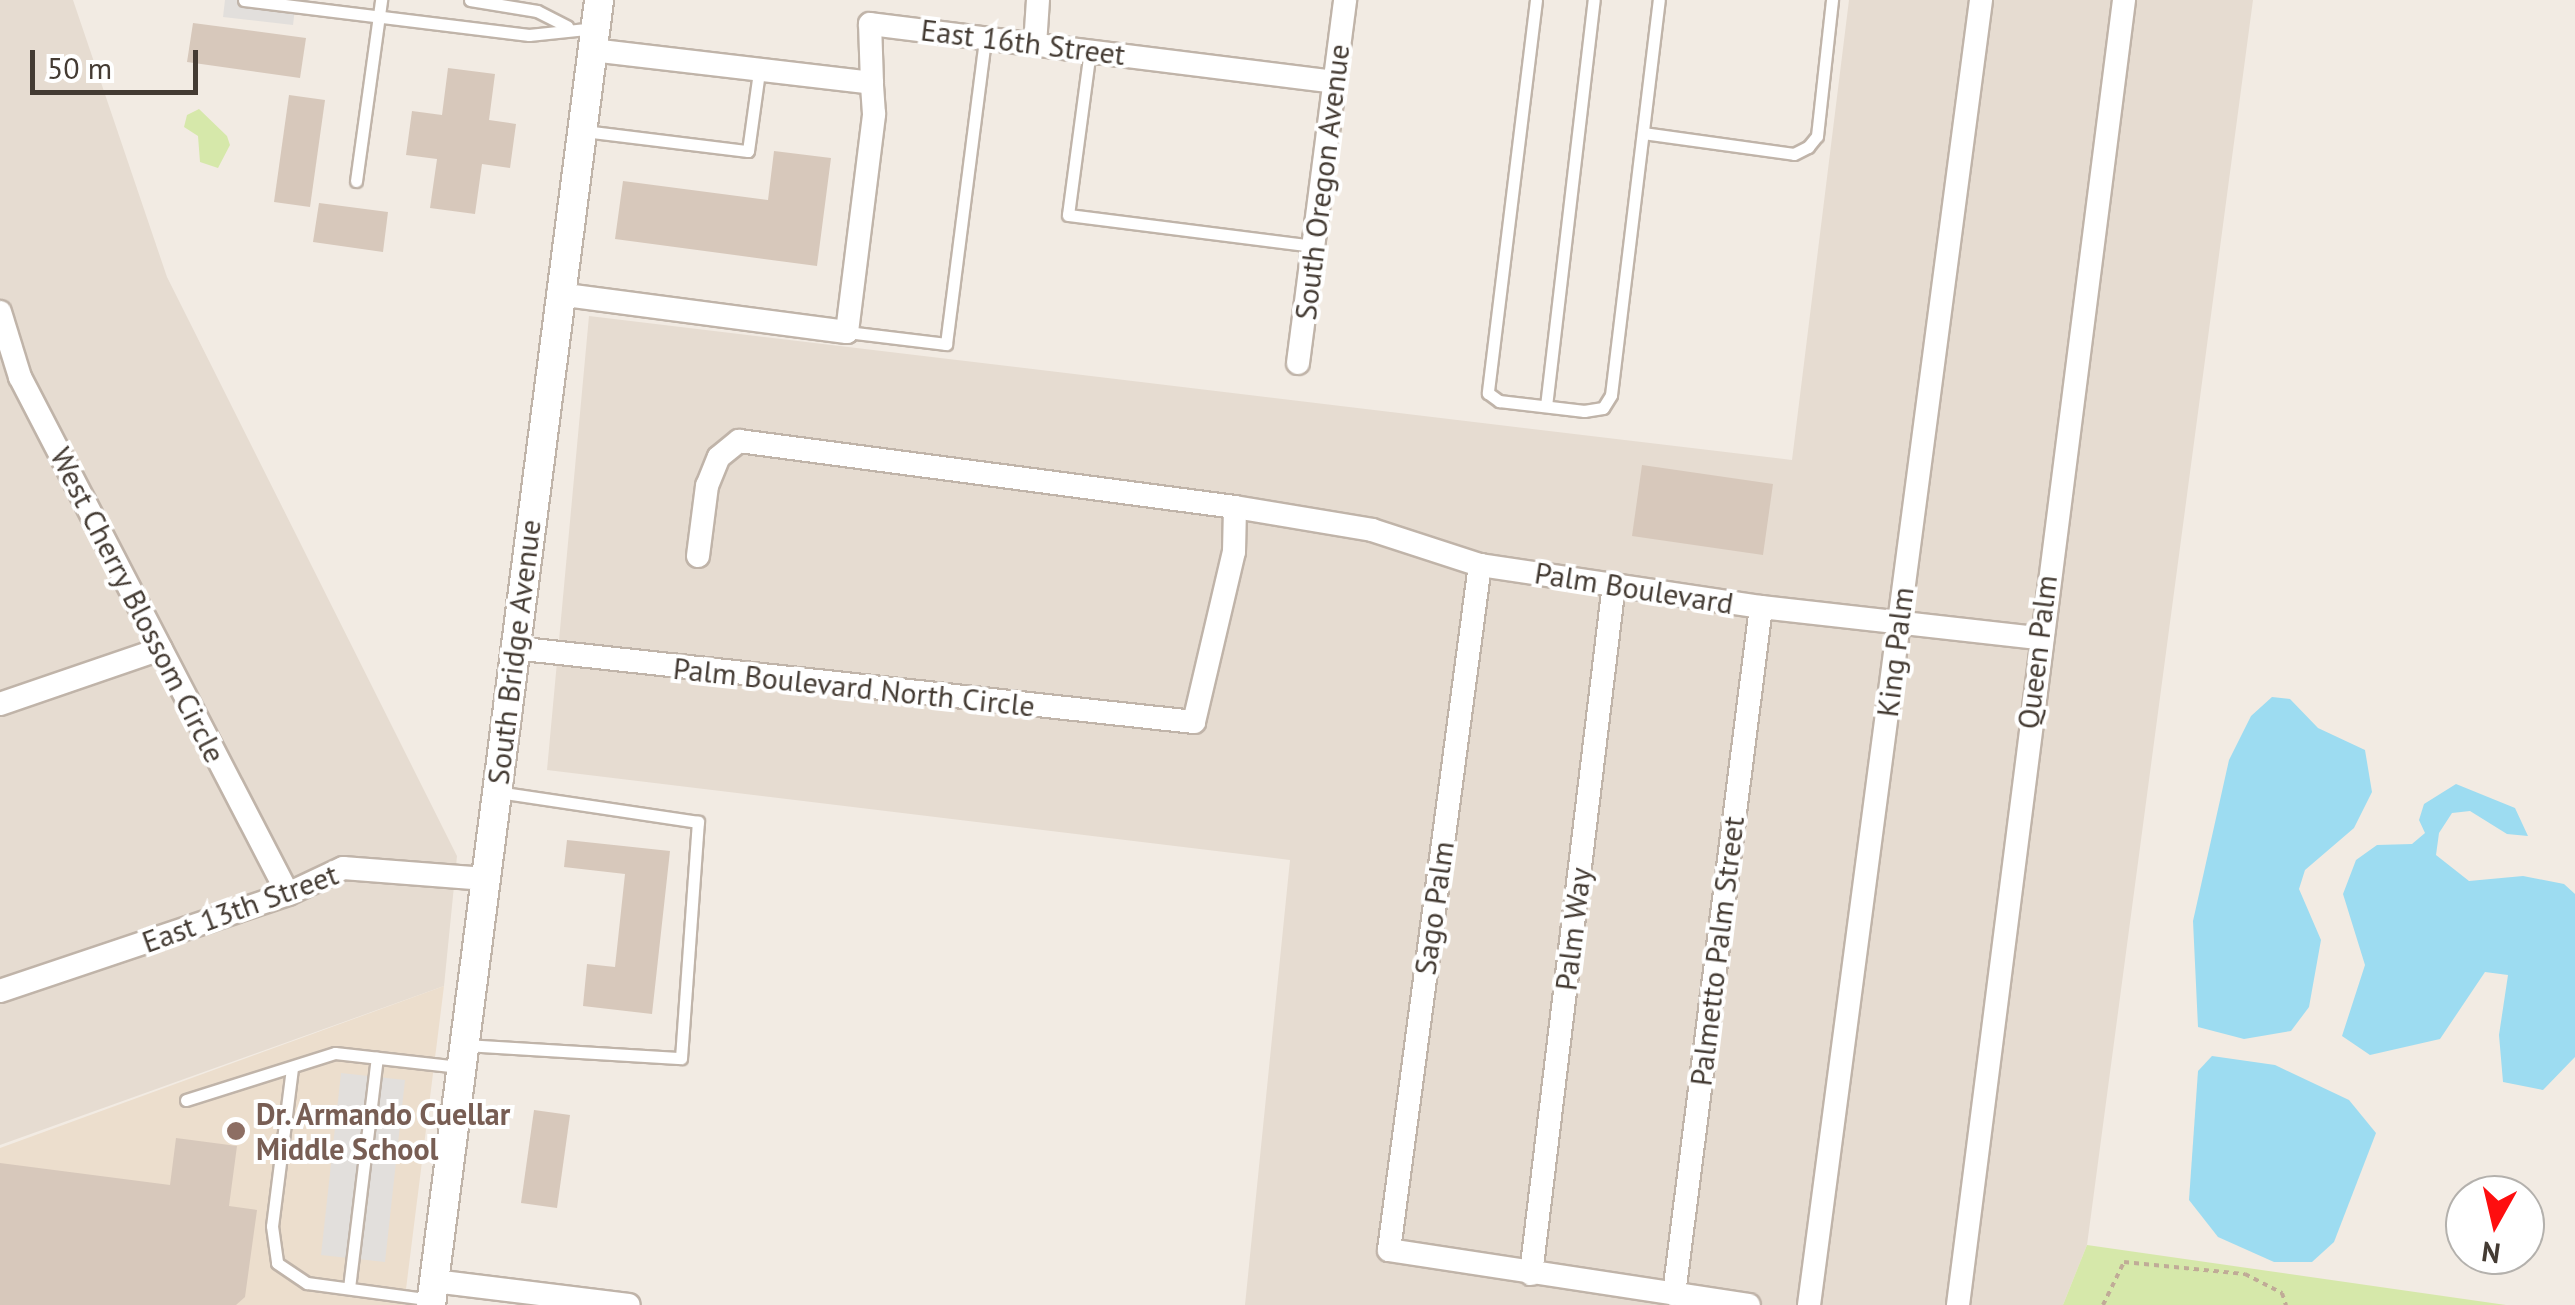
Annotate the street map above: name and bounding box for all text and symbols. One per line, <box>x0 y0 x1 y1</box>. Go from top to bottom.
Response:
street label: East 16th Street <box>919 12 1127 72</box>
scale bar <box>35 30 202 92</box>
street label: South Oregon Avenue <box>1287 41 1357 323</box>
text: 50 m <box>47 48 112 87</box>
street label: West Cherry Blossom Circle <box>43 441 233 769</box>
street label: South Bridge Avenue <box>480 517 548 787</box>
street label: Palm Boulevard <box>1532 555 1736 621</box>
street label: Queen Palm <box>2010 573 2064 731</box>
street label: King Palm <box>1869 585 1921 719</box>
street label: Palm Boulevard North Circle <box>671 650 1037 724</box>
street label: Palmetto Palm Street <box>1683 814 1751 1088</box>
street label: Sago Palm <box>1407 839 1461 977</box>
street label: East 13th Street <box>137 856 343 960</box>
street label: Palm Way <box>1548 865 1598 993</box>
place label: Dr. Armando Cuellar Middle School <box>256 1096 514 1166</box>
marker: Dr. Armando Cuellar Middle School <box>225 1120 247 1142</box>
north arrow <box>2445 1175 2545 1275</box>
text: N <box>2479 1234 2503 1273</box>

